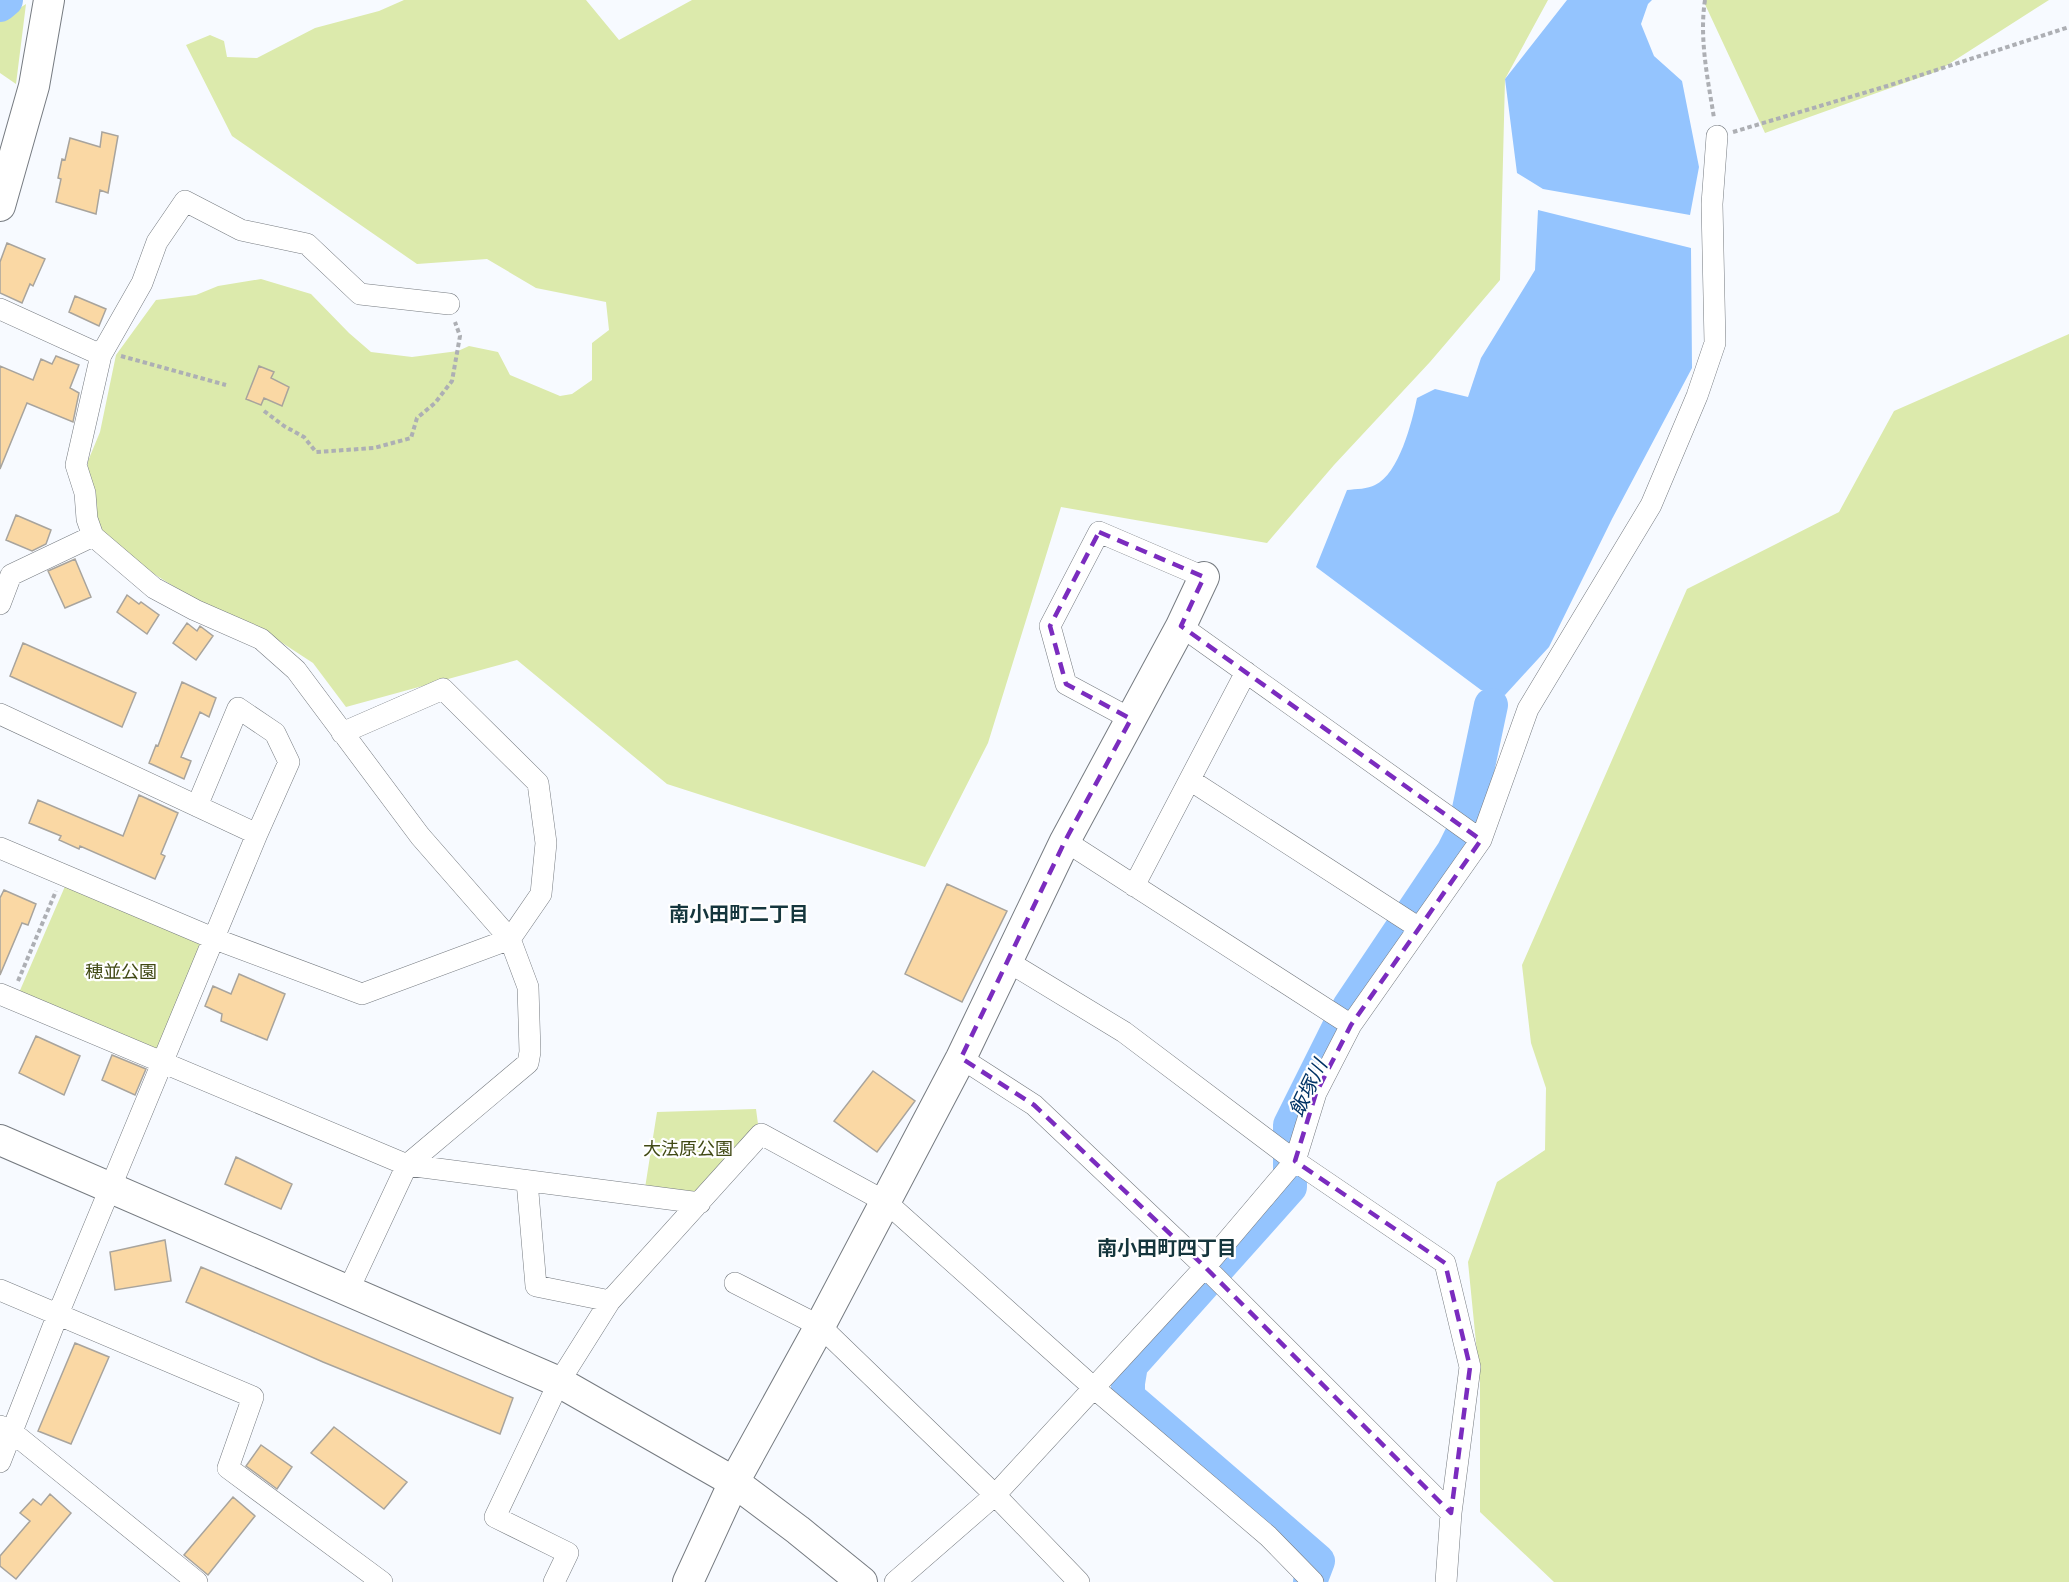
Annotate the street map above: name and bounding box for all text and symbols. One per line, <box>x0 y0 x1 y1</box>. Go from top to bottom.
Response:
district label: 南小田町二丁目 <box>669 902 809 926</box>
park label: 穂並公園 <box>85 961 157 983</box>
water label: 飯塚川 <box>1284 1054 1333 1120</box>
park label: 大法原公園 <box>643 1138 733 1160</box>
district label: 南小田町四丁目 <box>1097 1236 1237 1260</box>

